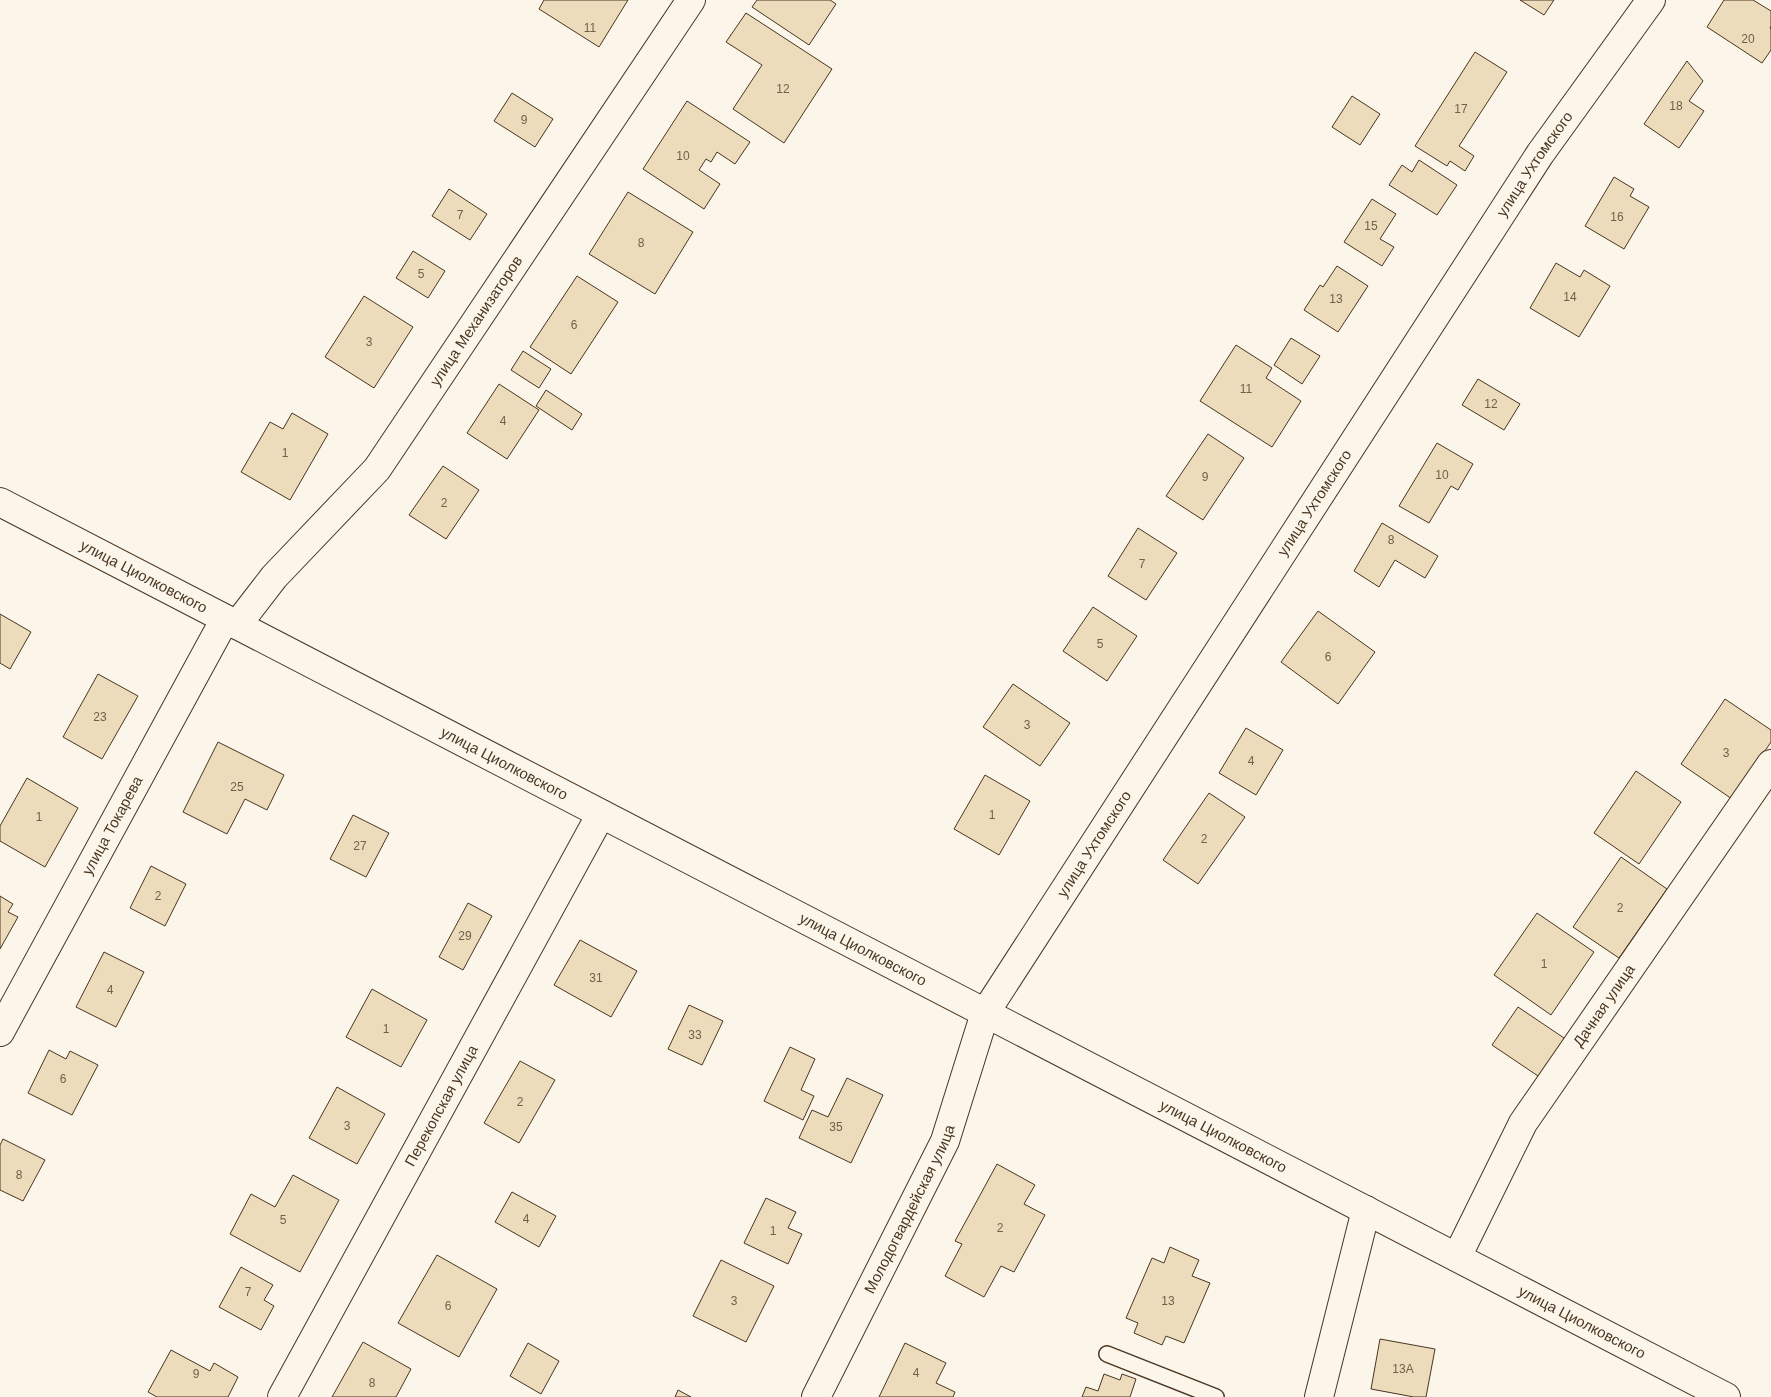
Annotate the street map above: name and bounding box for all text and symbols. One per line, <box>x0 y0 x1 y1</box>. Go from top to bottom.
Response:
house number: 11 <box>584 21 597 35</box>
house number: 20 <box>1741 32 1755 46</box>
house number: 12 <box>776 82 790 96</box>
house number: 18 <box>1669 99 1683 113</box>
house number: 17 <box>1454 102 1468 116</box>
street label: улица Ухтомского <box>1493 108 1576 220</box>
house number: 9 <box>521 113 528 127</box>
house number: 10 <box>676 149 690 163</box>
house number: 7 <box>457 208 464 222</box>
house number: 16 <box>1610 210 1624 224</box>
house number: 15 <box>1364 219 1378 233</box>
house number: 8 <box>638 236 645 250</box>
street label: улица Механизаторов <box>426 252 525 389</box>
house number: 5 <box>418 267 425 281</box>
house number: 14 <box>1563 290 1577 304</box>
house number: 13 <box>1329 292 1343 306</box>
house number: 6 <box>571 318 578 332</box>
house number: 3 <box>366 335 373 349</box>
house number: 11 <box>1240 382 1253 396</box>
house number: 12 <box>1484 397 1498 411</box>
house number: 4 <box>500 414 507 428</box>
house number: 1 <box>282 446 289 460</box>
street label: улица Ухтомского <box>1274 446 1355 559</box>
house number: 10 <box>1435 468 1449 482</box>
house number: 9 <box>1202 470 1209 484</box>
house number: 2 <box>441 496 448 510</box>
house number: 8 <box>1388 533 1395 547</box>
street label: улица Циолковского <box>78 536 210 616</box>
house number: 7 <box>1139 557 1146 571</box>
house number: 5 <box>1097 637 1104 651</box>
house number: 6 <box>1325 650 1332 664</box>
house number: 23 <box>93 710 107 724</box>
house number: 3 <box>1024 718 1031 732</box>
street label: улица Циолковского <box>438 723 571 803</box>
house number: 3 <box>1723 746 1730 760</box>
house number: 4 <box>1248 754 1255 768</box>
street label: улица Токарева <box>78 773 146 878</box>
house number: 25 <box>230 780 244 794</box>
street label: улица Ухтомского <box>1053 787 1134 900</box>
house number: 1 <box>989 808 996 822</box>
house number: 1 <box>36 810 43 824</box>
house number: 2 <box>1201 832 1208 846</box>
house number: 27 <box>353 839 367 853</box>
house number: 2 <box>155 889 162 903</box>
house number: 2 <box>1617 901 1624 915</box>
street label: улица Циолковского <box>797 909 929 989</box>
house number: 29 <box>458 929 472 943</box>
house number: 1 <box>1541 957 1548 971</box>
street label: Дачная улица <box>1569 960 1638 1050</box>
house number: 31 <box>589 971 603 985</box>
house number: 4 <box>107 983 114 997</box>
house number: 1 <box>383 1022 390 1036</box>
house number: 33 <box>688 1028 702 1042</box>
street label: Перекопская улица <box>401 1041 481 1169</box>
house number: 6 <box>60 1072 67 1086</box>
house number: 2 <box>517 1095 524 1109</box>
street label: улица Циолковского <box>1157 1096 1290 1176</box>
house number: 3 <box>344 1119 351 1133</box>
house number: 35 <box>829 1120 843 1134</box>
street label: Молодогвардейская улица <box>861 1122 958 1296</box>
house number: 8 <box>16 1168 23 1182</box>
house number: 4 <box>523 1212 530 1226</box>
house number: 5 <box>280 1213 287 1227</box>
house number: 2 <box>997 1221 1004 1235</box>
house number: 1 <box>770 1224 777 1238</box>
street label: улица Циолковского <box>1516 1282 1649 1362</box>
house number: 7 <box>245 1285 252 1299</box>
house number: 3 <box>731 1294 738 1308</box>
house number: 13 <box>1161 1294 1175 1308</box>
house number: 6 <box>445 1299 452 1313</box>
house number: 13А <box>1392 1362 1414 1376</box>
house number: 4 <box>913 1366 920 1380</box>
house number: 9 <box>193 1367 200 1381</box>
house number: 8 <box>369 1376 376 1390</box>

